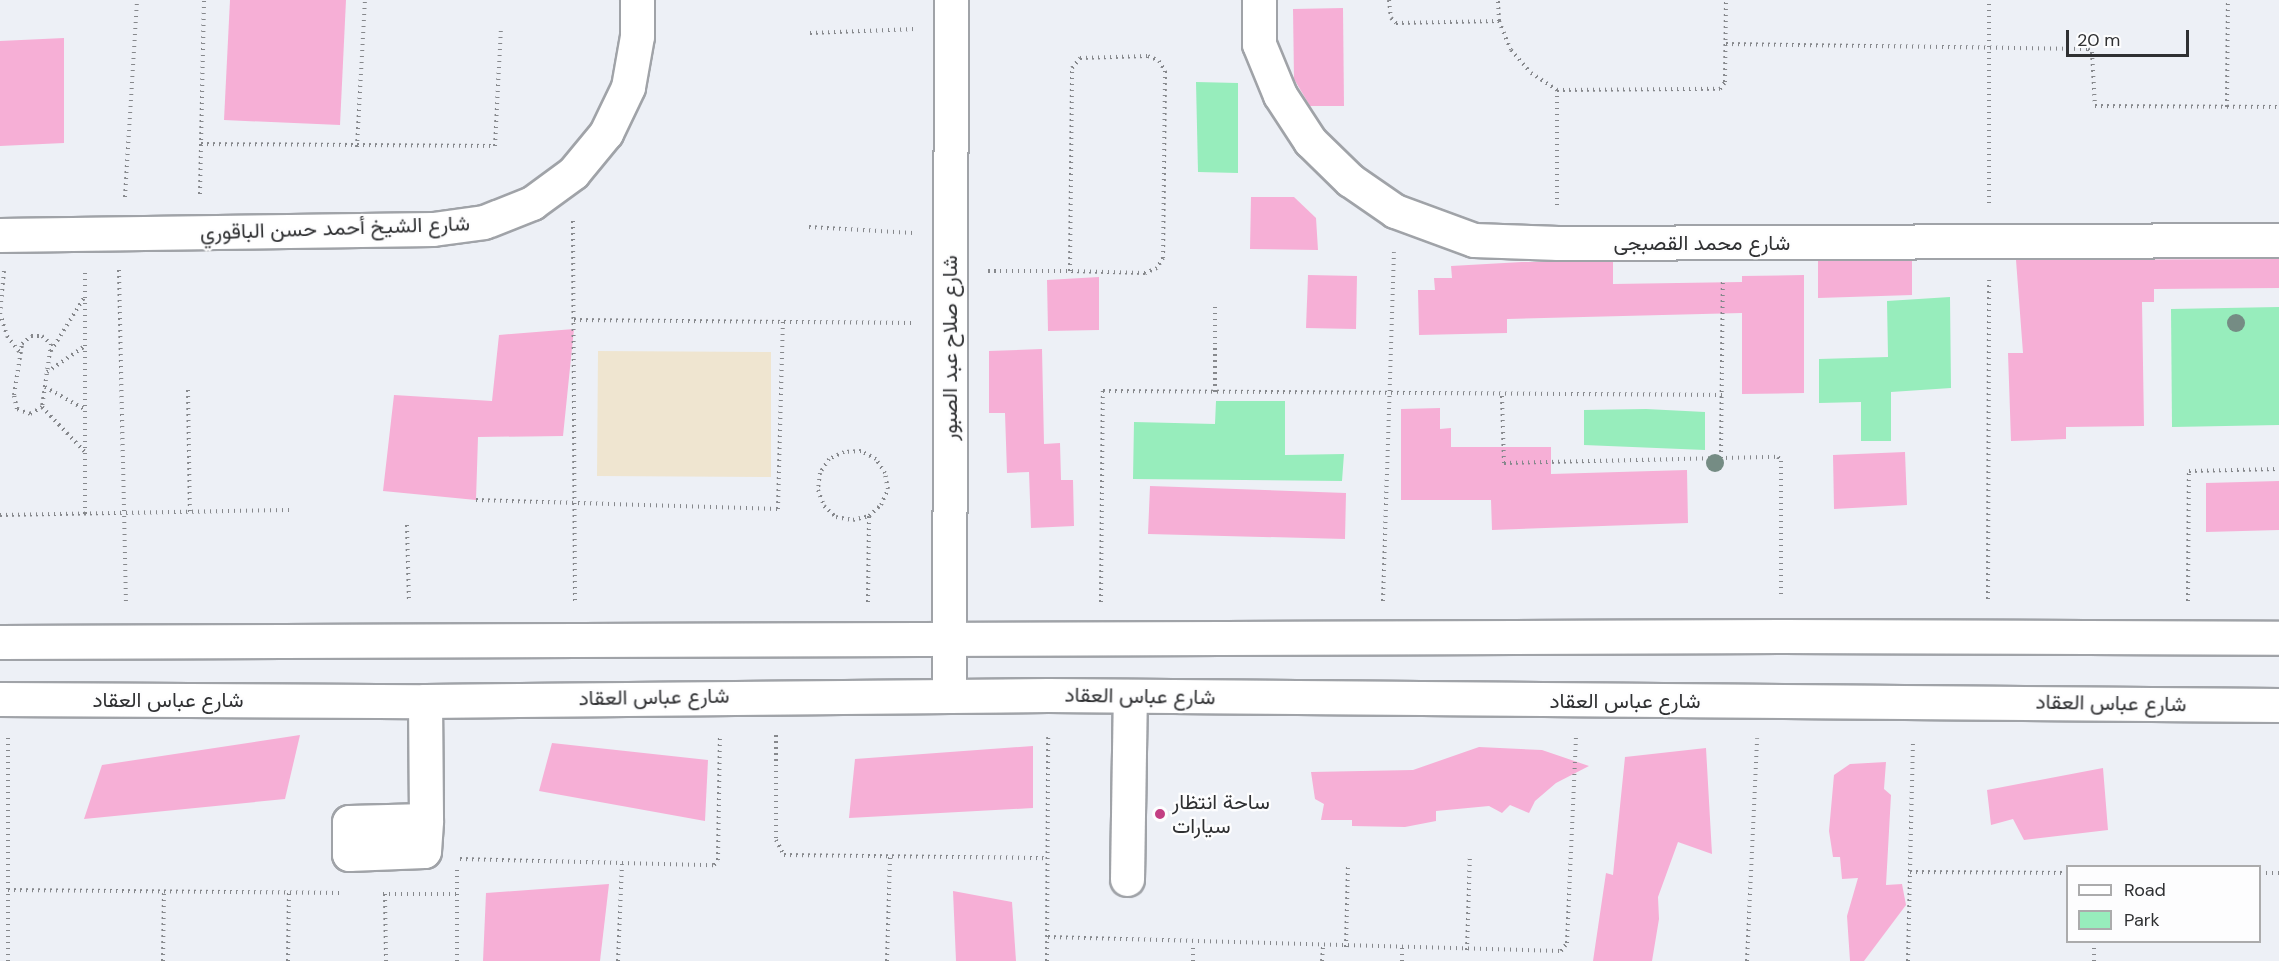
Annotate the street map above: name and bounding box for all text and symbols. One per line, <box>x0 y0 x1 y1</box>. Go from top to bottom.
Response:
scale bar <box>2069 18 2192 56</box>
text: 20 m <box>2077 28 2120 52</box>
street label: شارع الشيخ أحمد حسن الباقوري <box>200 211 470 245</box>
street label: شارع محمد القصبجى <box>1614 230 1790 256</box>
street label: شارع صلاح عبد الصبور <box>937 255 963 441</box>
street label: شارع عباس العقاد <box>1064 682 1216 710</box>
street label: شارع عباس العقاد <box>578 683 730 711</box>
street label: شارع عباس العقاد <box>93 687 243 713</box>
street label: شارع عباس العقاد <box>1550 688 1700 714</box>
street label: شارع عباس العقاد <box>2035 689 2187 717</box>
place label: ساحة انتظار سيارات <box>1172 789 1270 839</box>
marker: ساحة انتظار سيارات <box>1153 807 1167 821</box>
legend <box>2066 865 2261 943</box>
text: Road <box>2124 878 2166 902</box>
text: Park <box>2124 908 2160 932</box>

